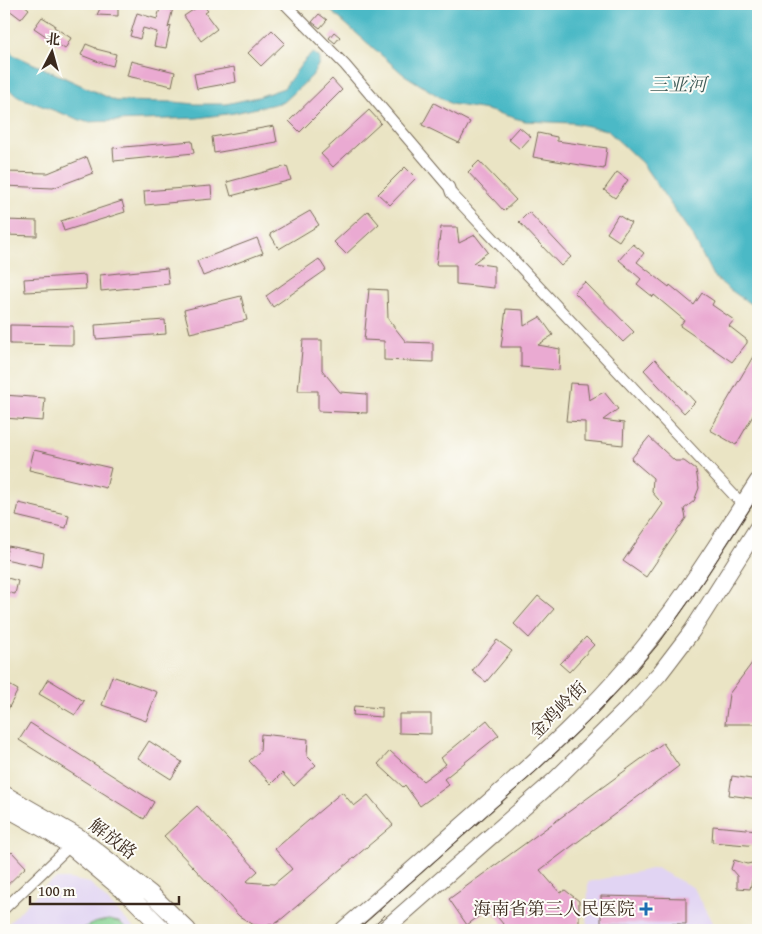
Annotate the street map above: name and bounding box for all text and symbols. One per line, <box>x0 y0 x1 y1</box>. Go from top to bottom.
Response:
north arrow <box>28 28 78 78</box>
text: 北 <box>45 28 61 50</box>
water label: 三亚河 <box>649 70 709 98</box>
street label: 金鸡岭街 <box>523 675 593 745</box>
street label: 解放路 <box>84 812 143 866</box>
scale bar <box>30 874 179 906</box>
text: 100 m <box>38 880 76 901</box>
place label: 海南省第三人民医院 <box>473 895 635 922</box>
marker: 海南省第三人民医院 <box>639 902 653 916</box>

